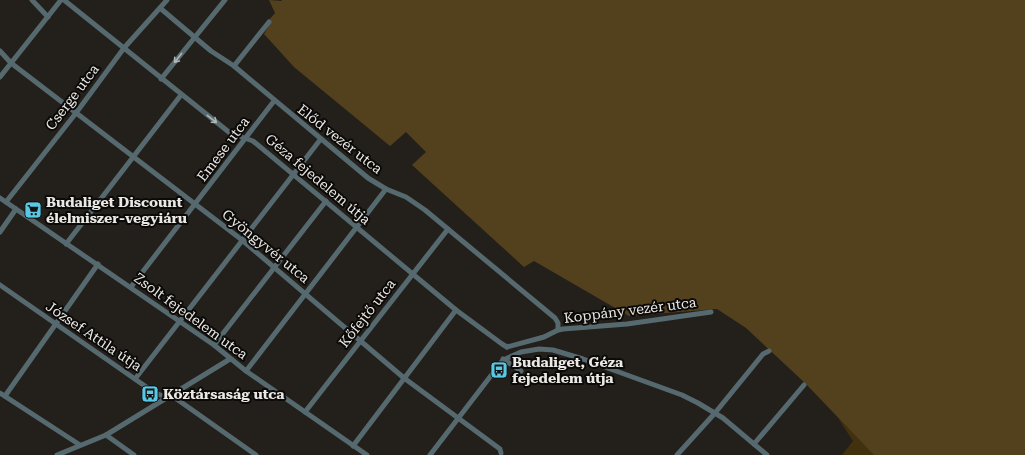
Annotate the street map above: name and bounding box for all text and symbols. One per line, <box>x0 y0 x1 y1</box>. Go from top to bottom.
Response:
one-way arrow <box>174 53 182 64</box>
street label: Cserge utca <box>42 61 102 133</box>
street label: Előd vezér utca <box>295 101 386 177</box>
street label: Emese utca <box>194 113 253 184</box>
one-way arrow <box>207 115 218 123</box>
street label: Géza fejedelem útja <box>262 130 374 228</box>
place label: Budaliget Discount élelmiszer-vegyiáru <box>46 194 187 226</box>
supermarket icon: Budaliget Discount élelmiszer-vegyiáru <box>23 200 43 220</box>
street label: Gyöngyvér utca <box>219 206 313 286</box>
street label: Zsolt fejedelem utca <box>131 269 251 363</box>
street label: Kőfejtő utca <box>335 275 399 350</box>
street label: Koppány vezér utca <box>563 294 697 326</box>
street label: József Attila útja <box>43 298 145 374</box>
place label: Budaliget, Géza fejedelem útja <box>512 354 624 386</box>
bus stop icon: Budaliget, Géza fejedelem útja <box>489 360 509 380</box>
bus stop icon: Köztársaság utca <box>140 384 160 404</box>
place label: Köztársaság utca <box>163 386 285 402</box>

